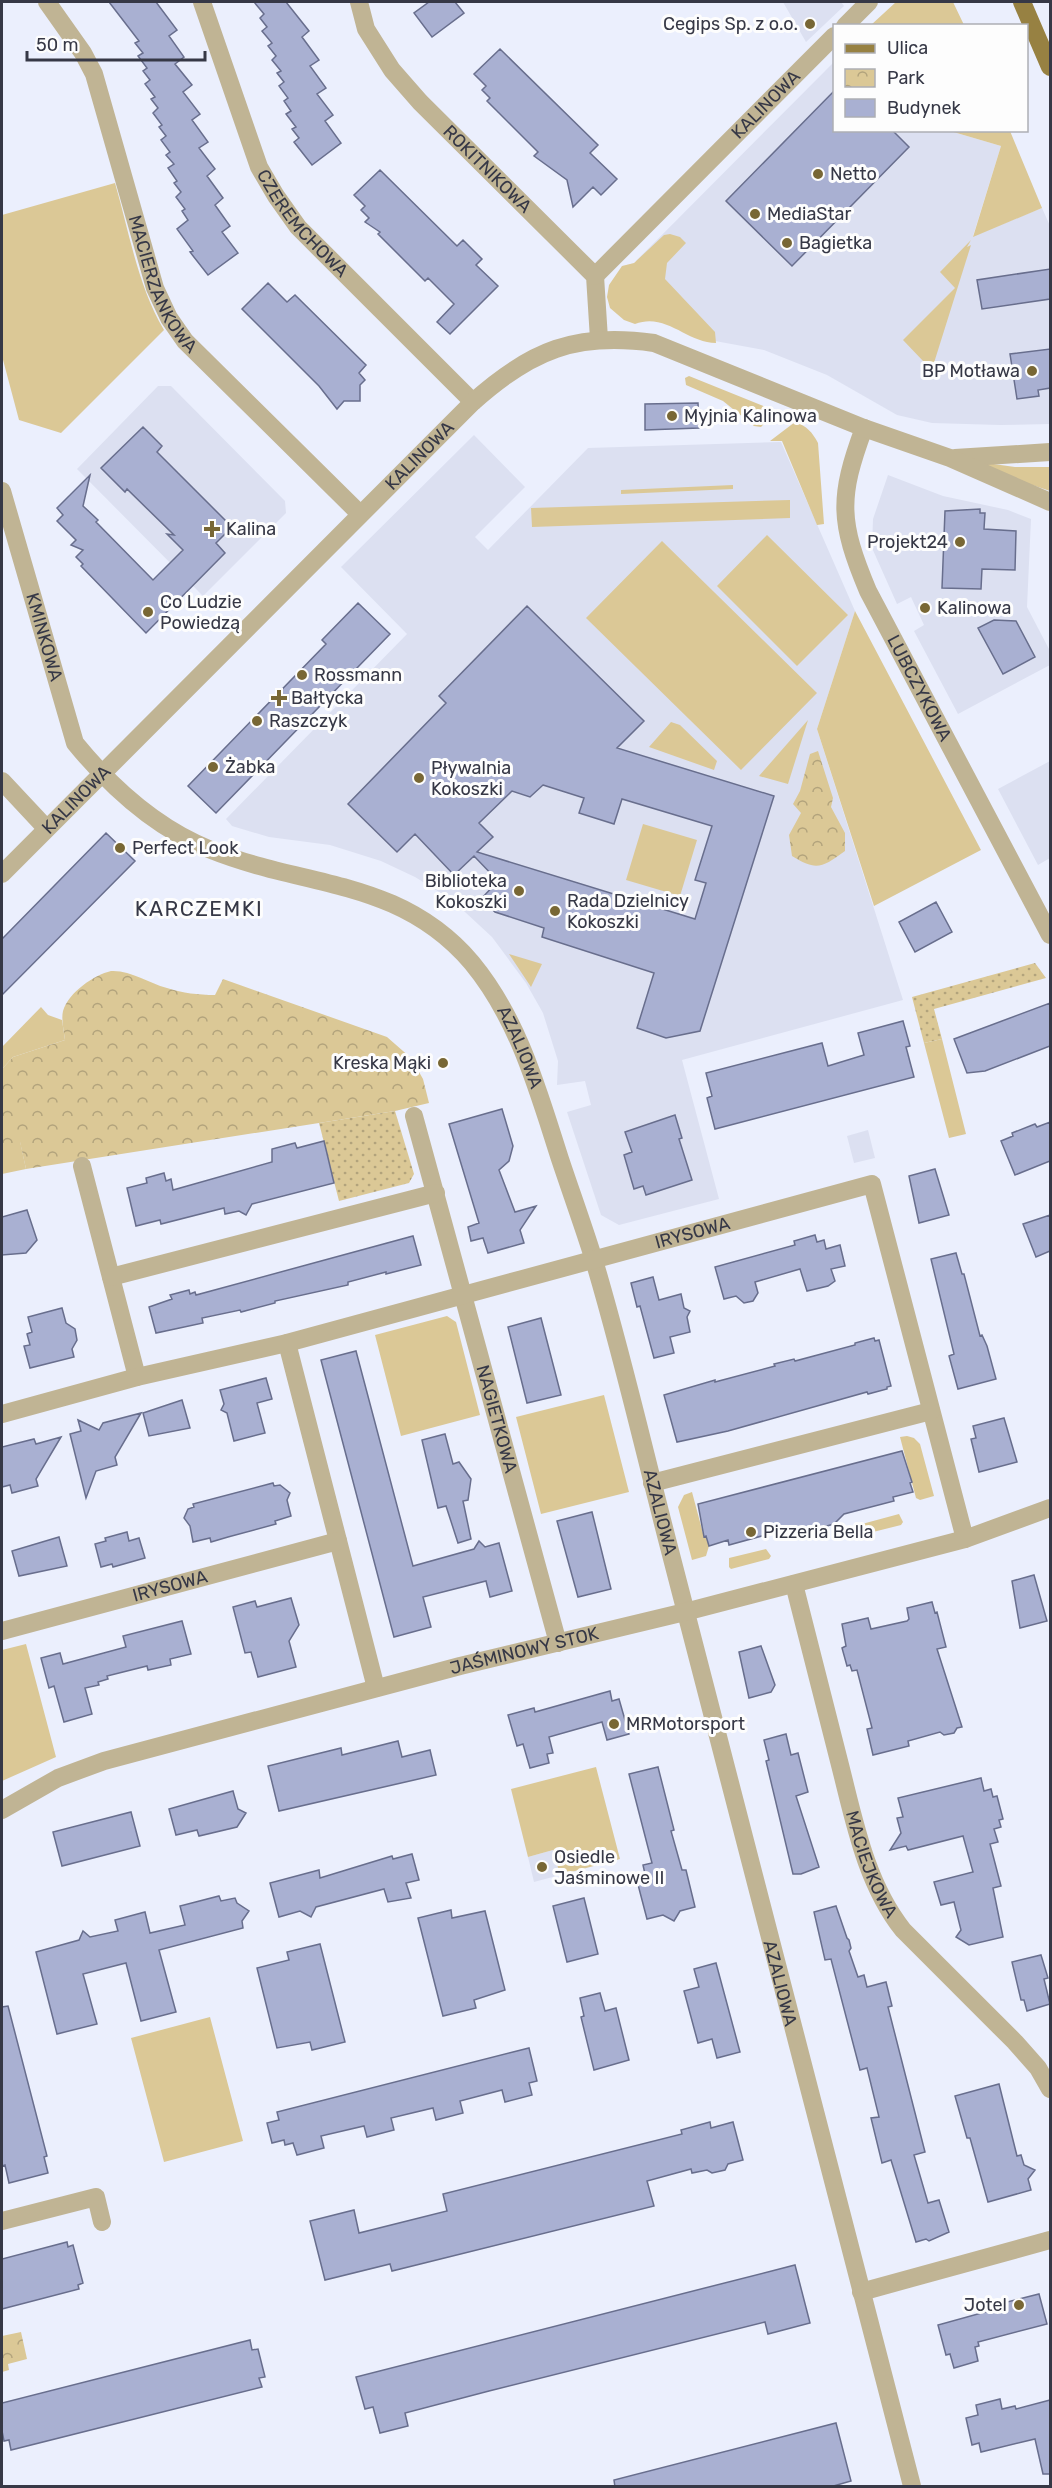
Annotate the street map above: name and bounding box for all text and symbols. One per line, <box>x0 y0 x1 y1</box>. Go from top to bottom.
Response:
place label: Cegips Sp. z o.o. <box>663 13 798 35</box>
marker: Cegips Sp. z o.o. <box>803 17 817 31</box>
scale bar <box>27 24 206 62</box>
legend <box>833 24 1028 132</box>
text: 50 m <box>36 34 79 56</box>
text: Ulica <box>887 37 928 59</box>
street label: KALINOWA <box>727 65 805 144</box>
text: Park <box>887 67 925 89</box>
text: Budynek <box>887 97 961 119</box>
street label: ROKITNIKOWA <box>439 120 536 218</box>
place label: Netto <box>830 163 877 185</box>
street label: CZEREMCHOWA <box>252 165 353 282</box>
marker: Netto <box>811 167 825 181</box>
place label: MediaStar <box>767 203 852 225</box>
marker: MediaStar <box>748 207 762 221</box>
street label: MACIERZANKOWA <box>124 213 202 358</box>
place label: Bagietka <box>799 232 872 254</box>
marker: Bagietka <box>780 236 794 250</box>
place label: BP Motława <box>922 360 1020 382</box>
marker: BP Motława <box>1025 364 1039 378</box>
place label: Myjnia Kalinowa <box>684 405 817 427</box>
marker: Myjnia Kalinowa <box>665 409 679 423</box>
street label: KALINOWA <box>380 417 458 495</box>
place label: Kalina <box>226 518 276 540</box>
marker: Kalina <box>203 520 221 538</box>
place label: Projekt24 <box>867 531 948 553</box>
marker: Projekt24 <box>953 535 967 549</box>
street label: KMINKOWA <box>21 590 67 684</box>
place label: Co Ludzie Powiedzą <box>160 591 242 634</box>
place label: Kalinowa <box>937 597 1011 619</box>
marker: Kalinowa <box>918 601 932 615</box>
marker: Co Ludzie Powiedzą <box>141 605 155 619</box>
street label: LUBCZYKOWA <box>882 631 956 745</box>
place label: Rossmann <box>314 664 402 686</box>
marker: Rossmann <box>295 668 309 682</box>
place label: Bałtycka <box>291 687 364 709</box>
marker: Bałtycka <box>272 691 286 705</box>
place label: Raszczyk <box>269 710 348 732</box>
marker: Raszczyk <box>250 714 264 728</box>
place label: Żabka <box>225 756 276 778</box>
place label: Pływalnia Kokoszki <box>431 757 511 800</box>
marker: Żabka <box>206 760 220 774</box>
street label: KALINOWA <box>37 761 115 839</box>
marker: Pływalnia Kokoszki <box>412 771 426 785</box>
place label: Perfect Look <box>132 837 239 859</box>
marker: Perfect Look <box>113 841 127 855</box>
place label: Biblioteka Kokoszki <box>425 870 507 913</box>
marker: Biblioteka Kokoszki <box>512 884 526 898</box>
place label: Rada Dzielnicy Kokoszki <box>567 890 689 933</box>
district label: KARCZEMKI <box>135 896 263 921</box>
marker: Rada Dzielnicy Kokoszki <box>548 904 562 918</box>
street label: AZALIOWA <box>492 1002 547 1091</box>
place label: Kreska Mąki <box>333 1052 431 1074</box>
marker: Kreska Mąki <box>436 1056 450 1070</box>
street label: IRYSOWA <box>653 1212 732 1253</box>
street label: NAGIETKOWA <box>472 1362 522 1475</box>
street label: AZALIOWA <box>639 1467 682 1557</box>
place label: Pizzeria Bella <box>763 1521 874 1543</box>
marker: Pizzeria Bella <box>744 1525 758 1539</box>
street label: IRYSOWA <box>130 1565 210 1607</box>
street label: JAŚMINOWY STOK <box>447 1622 601 1679</box>
place label: MRMotorsport <box>626 1713 745 1735</box>
marker: MRMotorsport <box>607 1717 621 1731</box>
street label: MACIEJKOWA <box>841 1808 902 1922</box>
place label: Osiedle Jaśminowe II <box>554 1846 664 1889</box>
marker: Osiedle Jaśminowe II <box>535 1860 549 1874</box>
street label: AZALIOWA <box>759 1938 802 2028</box>
place label: Jotel <box>964 2294 1007 2316</box>
marker: Jotel <box>1012 2298 1026 2312</box>

